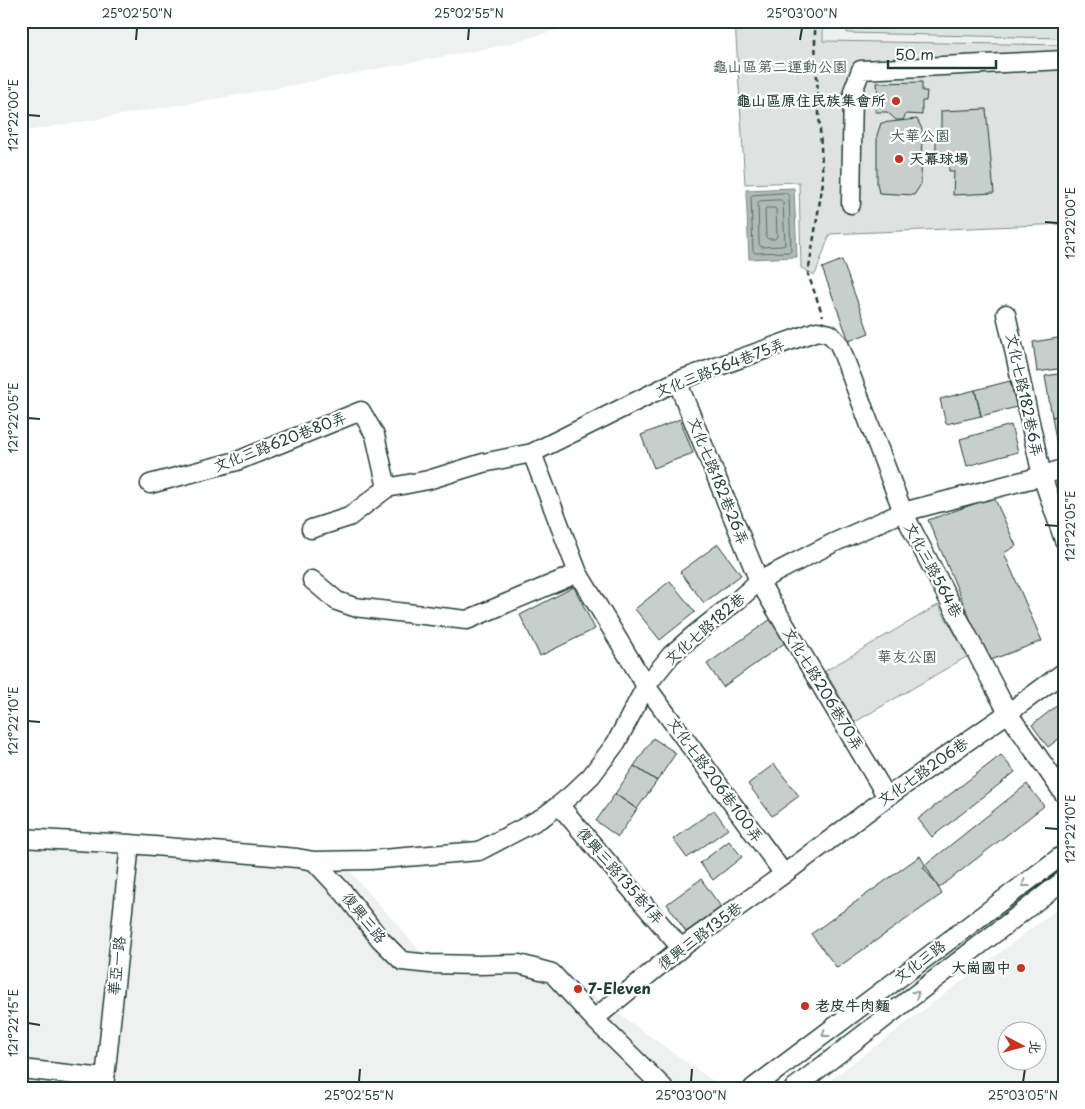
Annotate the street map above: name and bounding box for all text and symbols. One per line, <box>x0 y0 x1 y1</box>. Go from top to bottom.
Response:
text: 25°02'50"N <box>102 4 172 22</box>
text: 25°02'55"N <box>434 4 504 22</box>
text: 25°03'00"N <box>766 4 838 22</box>
scale bar <box>888 38 995 70</box>
text: 50 m <box>895 42 934 65</box>
park label: 龜山區第二運動公園 <box>712 54 848 77</box>
text: 121°22'00"E <box>4 79 22 151</box>
place label: 龜山區原住民族集會所 <box>736 88 886 111</box>
marker: 龜山區原住民族集會所 <box>890 95 902 107</box>
park label: 大華公園 <box>890 123 950 146</box>
place label: 天冪球場 <box>909 146 969 169</box>
marker: 天冪球場 <box>893 153 905 165</box>
text: 121°22'00"E <box>1061 187 1079 259</box>
street label: 文化三路564巷75弄 <box>651 331 788 402</box>
street label: 文化七路182巷6弄 <box>1001 331 1050 459</box>
text: 121°22'05"E <box>4 382 22 454</box>
street label: 文化三路620巷80弄 <box>210 405 349 477</box>
street label: 文化七路182巷26弄 <box>683 413 756 548</box>
text: 121°22'05"E <box>1061 490 1079 562</box>
street label: 文化三路564巷 <box>900 518 969 621</box>
street label: 文化七路182巷 <box>659 586 749 669</box>
street label: 文化七路206巷70弄 <box>778 622 870 754</box>
park label: 華友公園 <box>877 644 937 667</box>
text: 121°22'10"E <box>4 686 22 756</box>
street label: 文化七路206巷100弄 <box>663 712 770 847</box>
street label: 文化七路206巷 <box>872 731 972 811</box>
text: 121°22'10"E <box>1061 794 1079 864</box>
street label: 復興三路135巷1弄 <box>572 821 670 929</box>
one-way arrow <box>1022 878 1031 886</box>
street label: 復興三路 <box>337 886 393 948</box>
street label: 復興三路135巷 <box>652 895 746 974</box>
street label: 文化三路 <box>888 934 950 988</box>
street label: 華亞一路 <box>101 935 130 997</box>
place label: 大崗國中 <box>951 955 1011 978</box>
marker: 大崗國中 <box>1015 962 1027 974</box>
place label: 7-Eleven <box>588 976 651 999</box>
marker: 7-Eleven <box>572 983 584 995</box>
text: 121°22'15"E <box>4 989 22 1057</box>
one-way arrow <box>910 991 920 1000</box>
place label: 老皮牛肉麵 <box>815 993 890 1016</box>
marker: 老皮牛肉麵 <box>799 1000 811 1012</box>
north arrow <box>998 1022 1048 1072</box>
one-way arrow <box>822 1028 831 1036</box>
text: 北 <box>1024 1039 1047 1055</box>
text: 25°02'55"N <box>324 1086 394 1104</box>
text: 25°03'00"N <box>655 1086 727 1104</box>
text: 25°03'05"N <box>988 1086 1058 1104</box>

